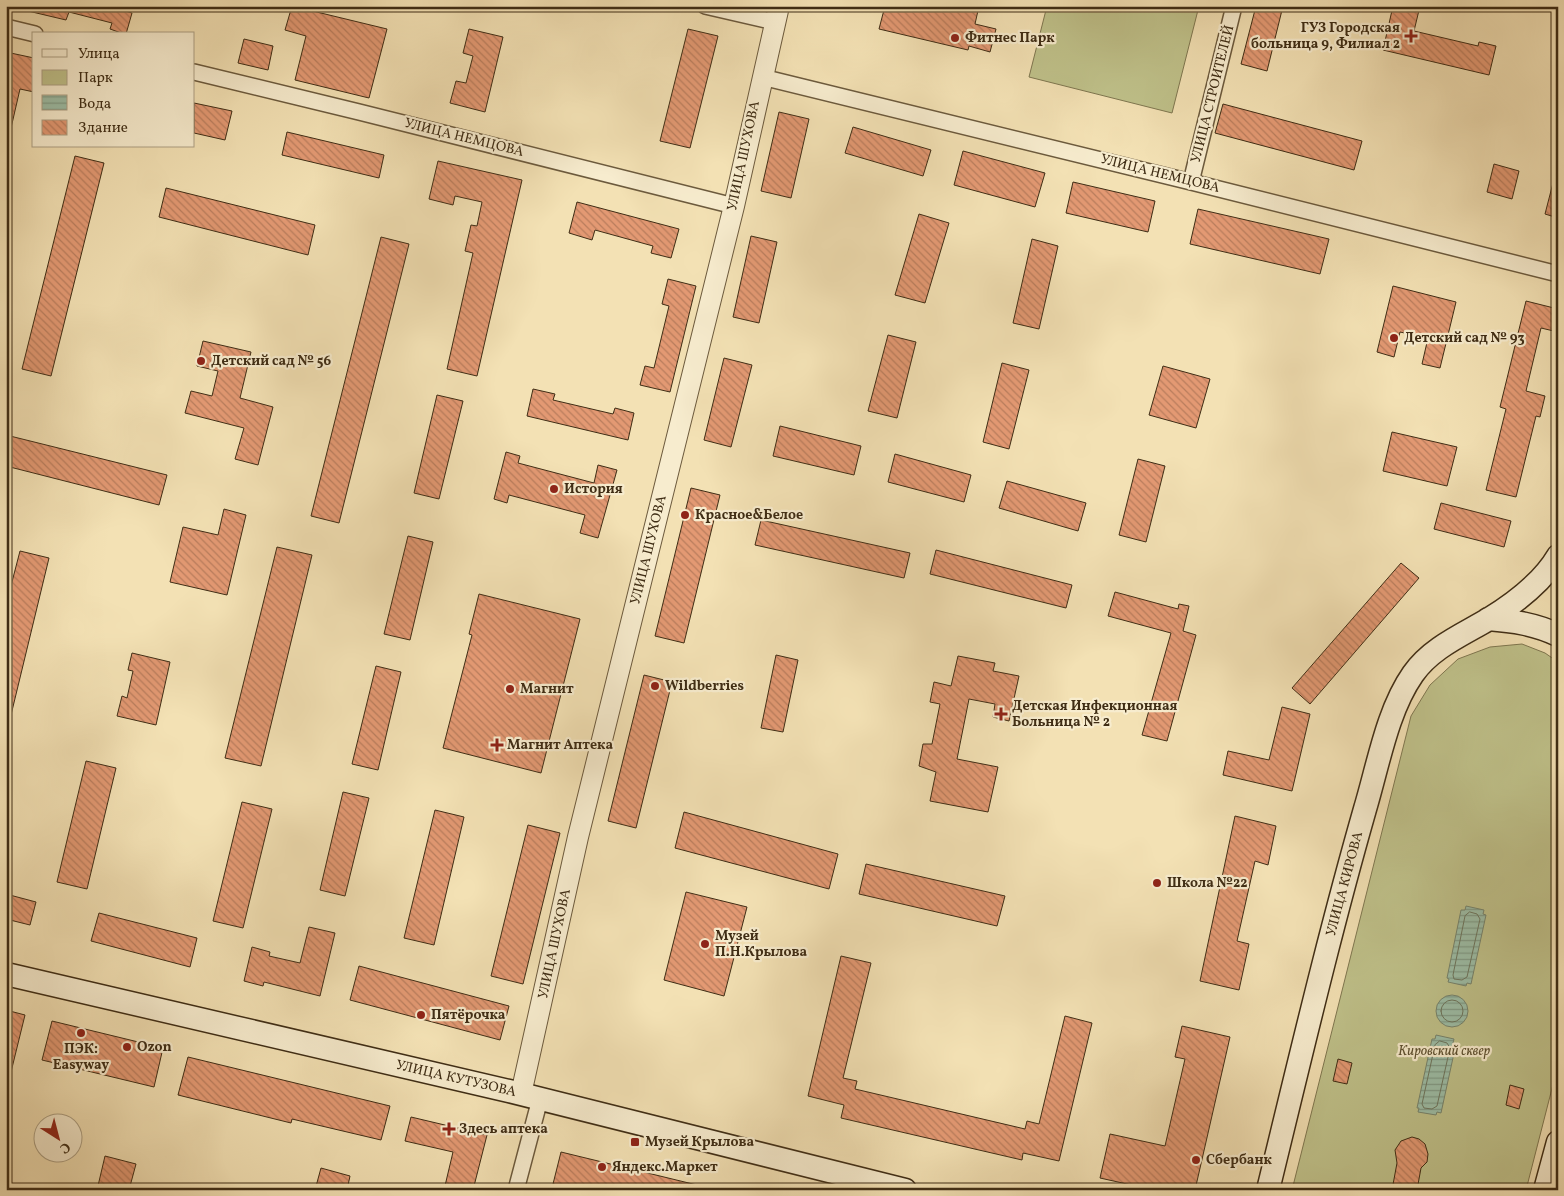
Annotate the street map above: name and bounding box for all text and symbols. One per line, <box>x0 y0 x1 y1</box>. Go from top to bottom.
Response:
place label: ГУЗ Городская больница 9, Филиал 2 <box>1251 19 1400 54</box>
street label: УЛИЦА СТРОИТЕЛЕЙ <box>1186 23 1239 165</box>
place label: Фитнес Парк <box>965 29 1055 48</box>
marker: ГУЗ Городская больница 9, Филиал 2 <box>1404 29 1418 43</box>
legend <box>32 32 195 148</box>
marker: Фитнес Парк <box>949 32 961 44</box>
text: Улица <box>78 44 120 65</box>
text: Парк <box>78 68 113 89</box>
text: Вода <box>78 94 111 115</box>
street label: УЛИЦА ШУХОВА <box>723 99 765 213</box>
street label: УЛИЦА НЕМЦОВА <box>402 114 526 162</box>
text: Здание <box>78 118 128 139</box>
street label: УЛИЦА НЕМЦОВА <box>1098 150 1222 198</box>
place label: Детский сад № 93 <box>1404 329 1525 348</box>
marker: Детский сад № 93 <box>1388 332 1400 344</box>
place label: Детский сад № 56 <box>211 352 332 371</box>
marker: Детский сад № 56 <box>195 355 207 367</box>
place label: История <box>564 480 623 499</box>
marker: История <box>548 483 560 495</box>
street label: УЛИЦА ШУХОВА <box>626 493 672 607</box>
place label: Красное&Белое <box>695 506 803 525</box>
marker: Красное&Белое <box>679 509 691 521</box>
place label: Wildberries <box>665 677 744 696</box>
place label: Магнит <box>520 680 574 699</box>
marker: Wildberries <box>649 680 661 692</box>
marker: Магнит <box>504 683 516 695</box>
place label: Детская Инфекционная Больница № 2 <box>1012 697 1178 732</box>
marker: Детская Инфекционная Больница № 2 <box>994 707 1008 721</box>
place label: Магнит Аптека <box>507 736 613 755</box>
marker: Магнит Аптека <box>491 739 503 751</box>
street label: УЛИЦА КИРОВА <box>1322 829 1368 939</box>
place label: Школа №22 <box>1167 874 1248 893</box>
marker: Школа №22 <box>1151 877 1163 889</box>
street label: УЛИЦА ШУХОВА <box>534 887 576 1001</box>
place label: Музей П.Н.Крылова <box>715 927 807 962</box>
marker: Музей П.Н.Крылова <box>699 938 711 950</box>
place label: Пятёрочка <box>431 1006 506 1025</box>
marker: Пятёрочка <box>415 1009 427 1021</box>
marker: ПЭК: Easyway <box>75 1027 87 1039</box>
place label: Ozon <box>137 1038 172 1057</box>
place label: ПЭК: Easyway <box>53 1040 109 1075</box>
marker: Ozon <box>121 1041 133 1053</box>
park label: Кировский сквер <box>1398 1042 1491 1061</box>
street label: УЛИЦА КУТУЗОВА <box>394 1056 518 1102</box>
north arrow <box>32 1114 82 1164</box>
place label: Здесь аптека <box>459 1120 548 1139</box>
marker: Здесь аптека <box>443 1123 455 1135</box>
place label: Музей Крылова <box>645 1133 754 1152</box>
marker: Музей Крылова <box>629 1136 641 1148</box>
text: С <box>56 1137 74 1158</box>
place label: Сбербанк <box>1206 1151 1273 1170</box>
marker: Сбербанк <box>1190 1154 1202 1166</box>
place label: Яндекс.Маркет <box>612 1158 718 1177</box>
marker: Яндекс.Маркет <box>596 1161 608 1173</box>

